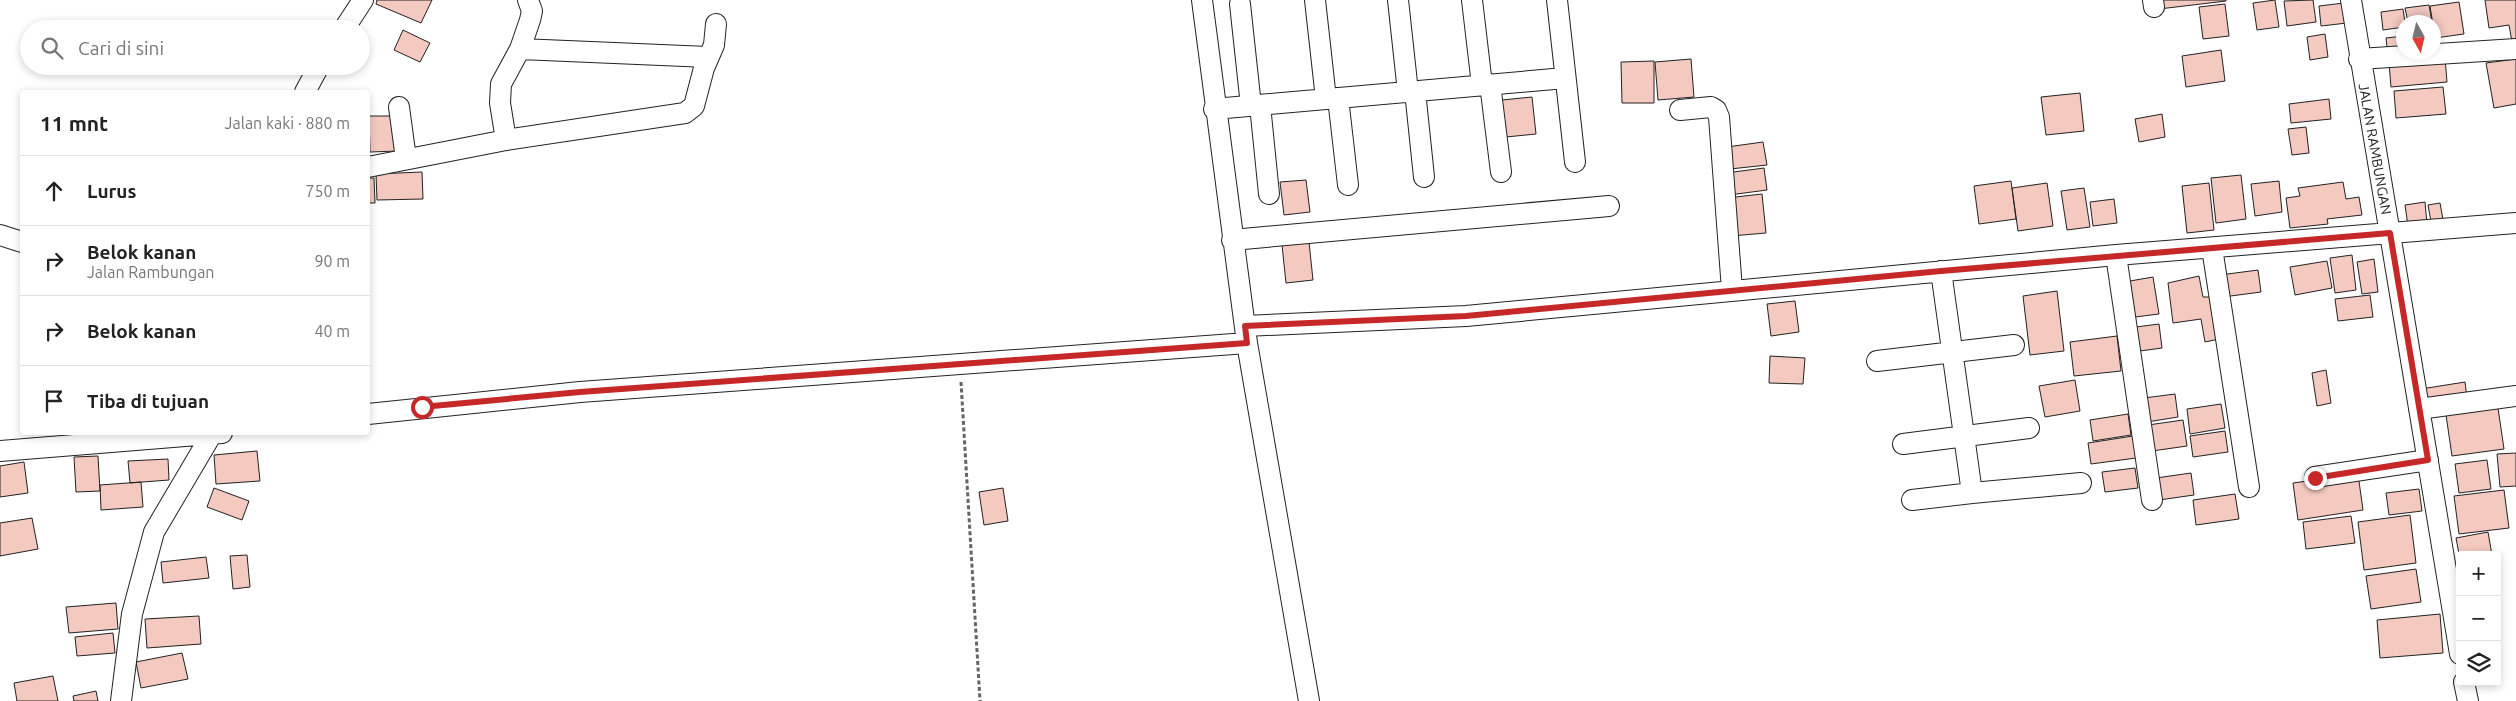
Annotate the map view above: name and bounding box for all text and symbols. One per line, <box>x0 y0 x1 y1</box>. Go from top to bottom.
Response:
north arrow <box>2396 15 2441 60</box>
search box <box>20 20 370 75</box>
icon: search <box>38 34 66 62</box>
text: Cari di sini <box>78 37 164 59</box>
street label: JALAN RAMBUNGAN <box>2356 82 2394 216</box>
text: 11 mnt <box>40 111 108 135</box>
text: Jalan kaki · 880 m <box>225 114 350 132</box>
icon: ahead <box>40 177 68 205</box>
text: Lurus <box>87 180 136 202</box>
text: 750 m <box>305 182 350 200</box>
text: Belok kanan <box>87 241 196 263</box>
icon: right <box>40 247 68 275</box>
text: 90 m <box>314 252 350 270</box>
text: Jalan Rambungan <box>87 263 215 281</box>
icon: right <box>40 317 68 345</box>
text: Belok kanan <box>87 320 196 342</box>
text: 40 m <box>314 322 350 340</box>
icon: arrive <box>40 387 68 415</box>
text: Tiba di tujuan <box>87 390 209 412</box>
route start <box>411 396 434 419</box>
route end <box>2304 467 2327 490</box>
map controls <box>2456 551 2501 686</box>
button: + <box>2456 551 2501 596</box>
button: − <box>2456 596 2501 641</box>
button: layers <box>2456 641 2501 686</box>

